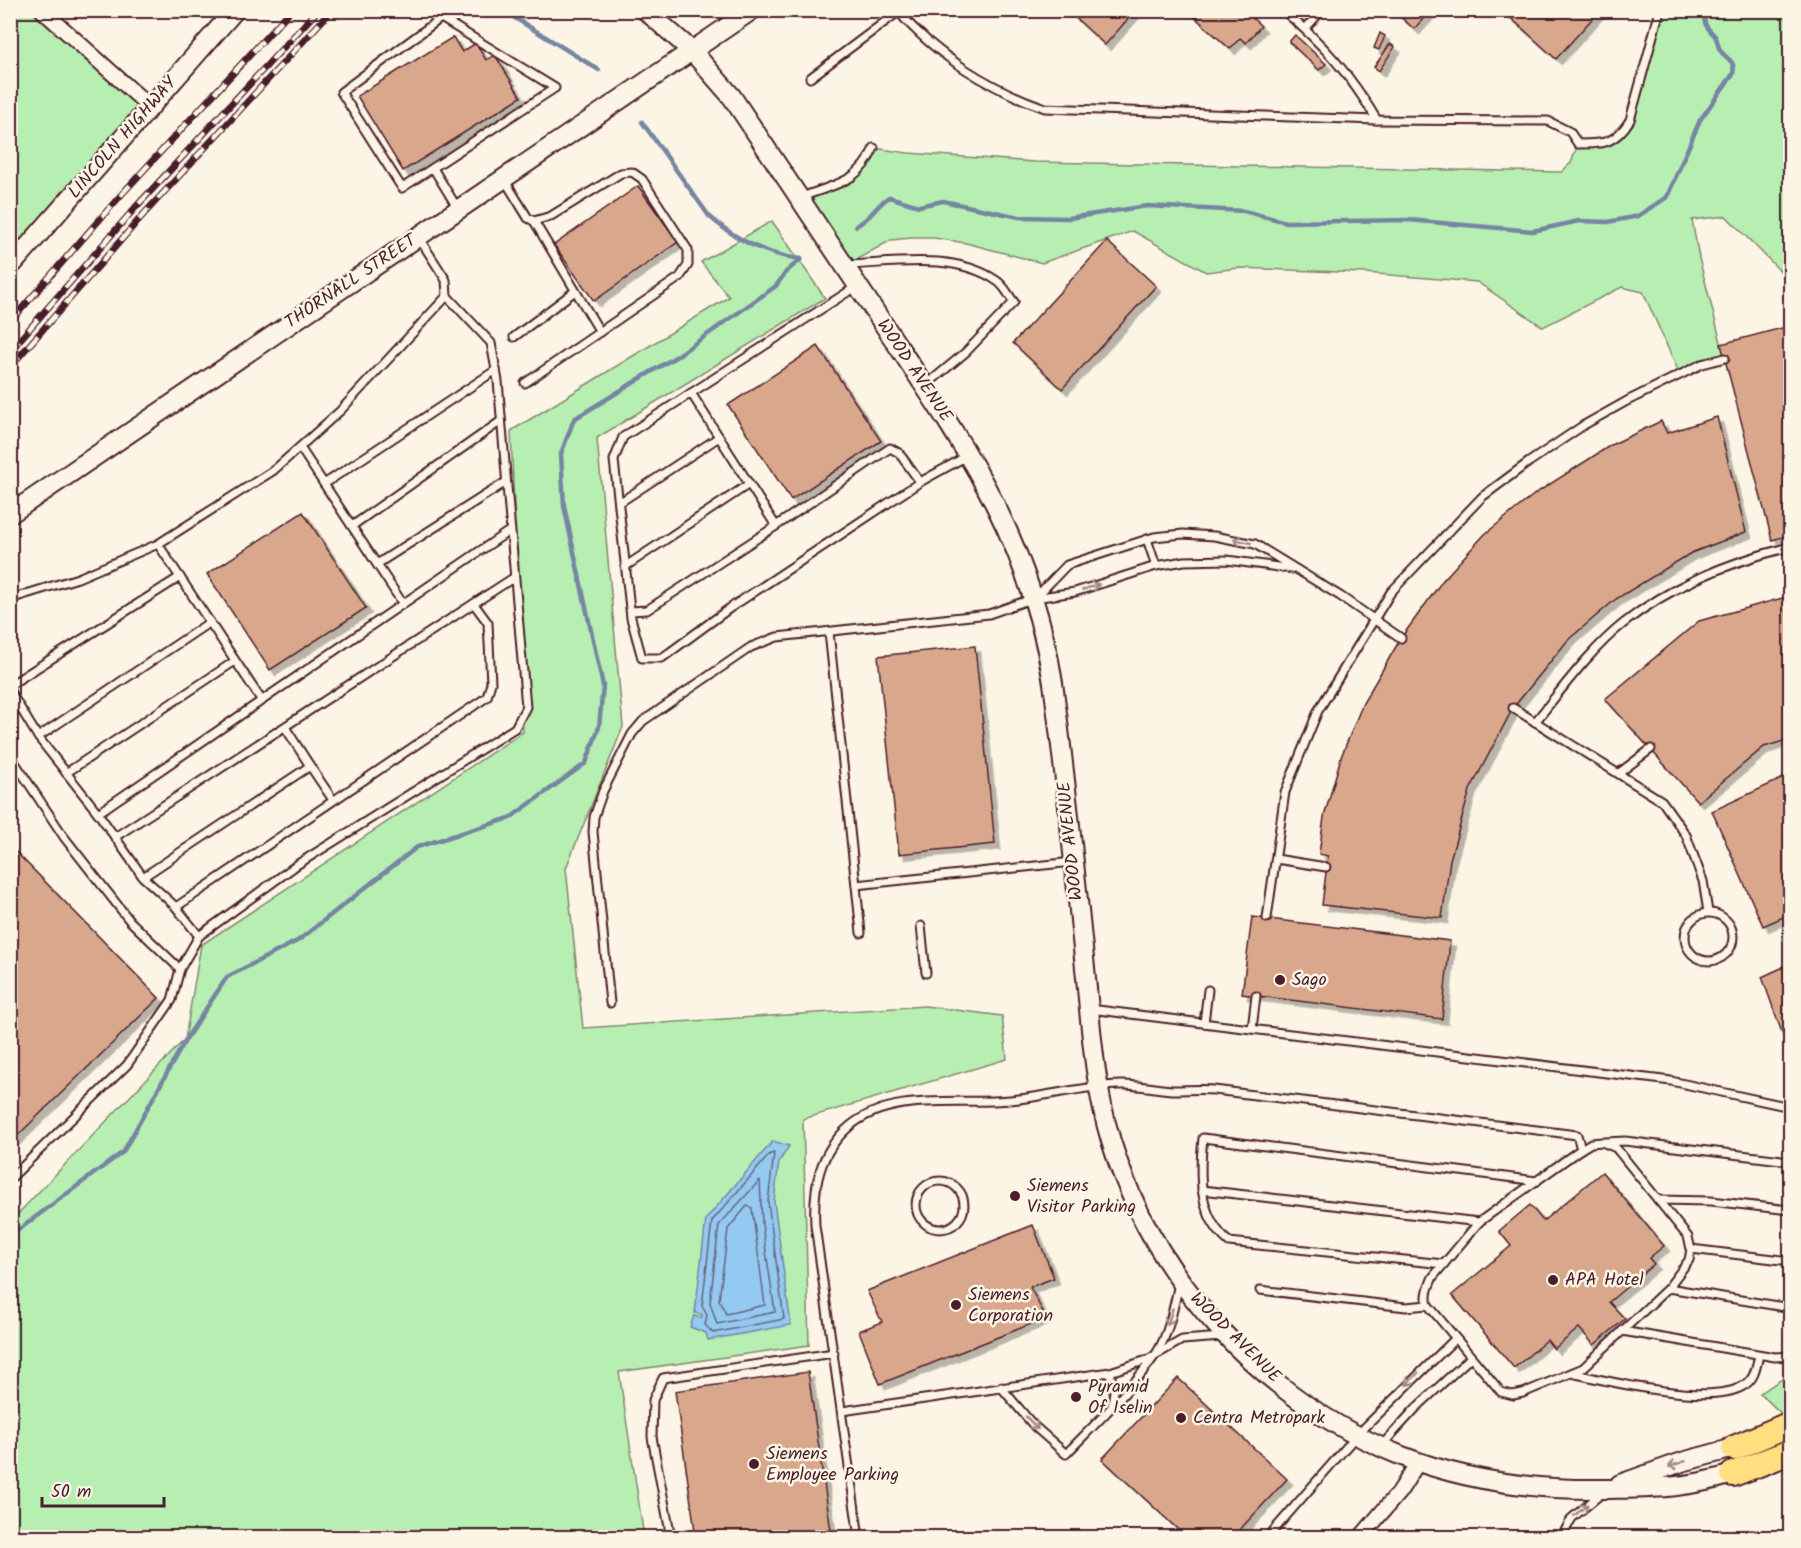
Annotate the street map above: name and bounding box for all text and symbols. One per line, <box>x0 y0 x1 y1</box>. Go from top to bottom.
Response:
street label: LINCOLN HIGHWAY <box>61 70 185 206</box>
street label: THORNALL STREET <box>279 226 424 337</box>
street label: WOOD AVENUE <box>869 313 960 429</box>
one-way arrow <box>1233 534 1252 546</box>
one-way arrow <box>1081 581 1100 592</box>
street label: WOOD AVENUE <box>1050 780 1092 902</box>
place label: Sago <box>1292 966 1327 995</box>
marker: Sago <box>1273 973 1287 987</box>
place label: Siemens Visitor Parking <box>1027 1172 1136 1222</box>
marker: Siemens Visitor Parking <box>1008 1189 1022 1203</box>
place label: APA Hotel <box>1565 1266 1644 1295</box>
marker: APA Hotel <box>1546 1273 1560 1287</box>
place label: Siemens Corporation <box>968 1281 1053 1331</box>
street label: WOOD AVENUE <box>1182 1285 1288 1391</box>
marker: Siemens Corporation <box>949 1298 963 1312</box>
one-way arrow <box>1164 1307 1175 1326</box>
one-way arrow <box>1405 1372 1420 1387</box>
place label: Pyramid Of Iselin <box>1088 1373 1153 1423</box>
marker: Pyramid Of Iselin <box>1069 1390 1083 1404</box>
place label: Centra Metropark <box>1193 1404 1325 1433</box>
marker: Centra Metropark <box>1174 1411 1188 1425</box>
one-way arrow <box>1024 1415 1039 1430</box>
place label: Siemens Employee Parking <box>766 1440 899 1490</box>
marker: Siemens Employee Parking <box>747 1457 761 1471</box>
one-way arrow <box>1668 1459 1687 1470</box>
scale bar <box>42 1470 164 1508</box>
text: 50 m <box>51 1478 91 1507</box>
one-way arrow <box>1573 1504 1589 1517</box>

